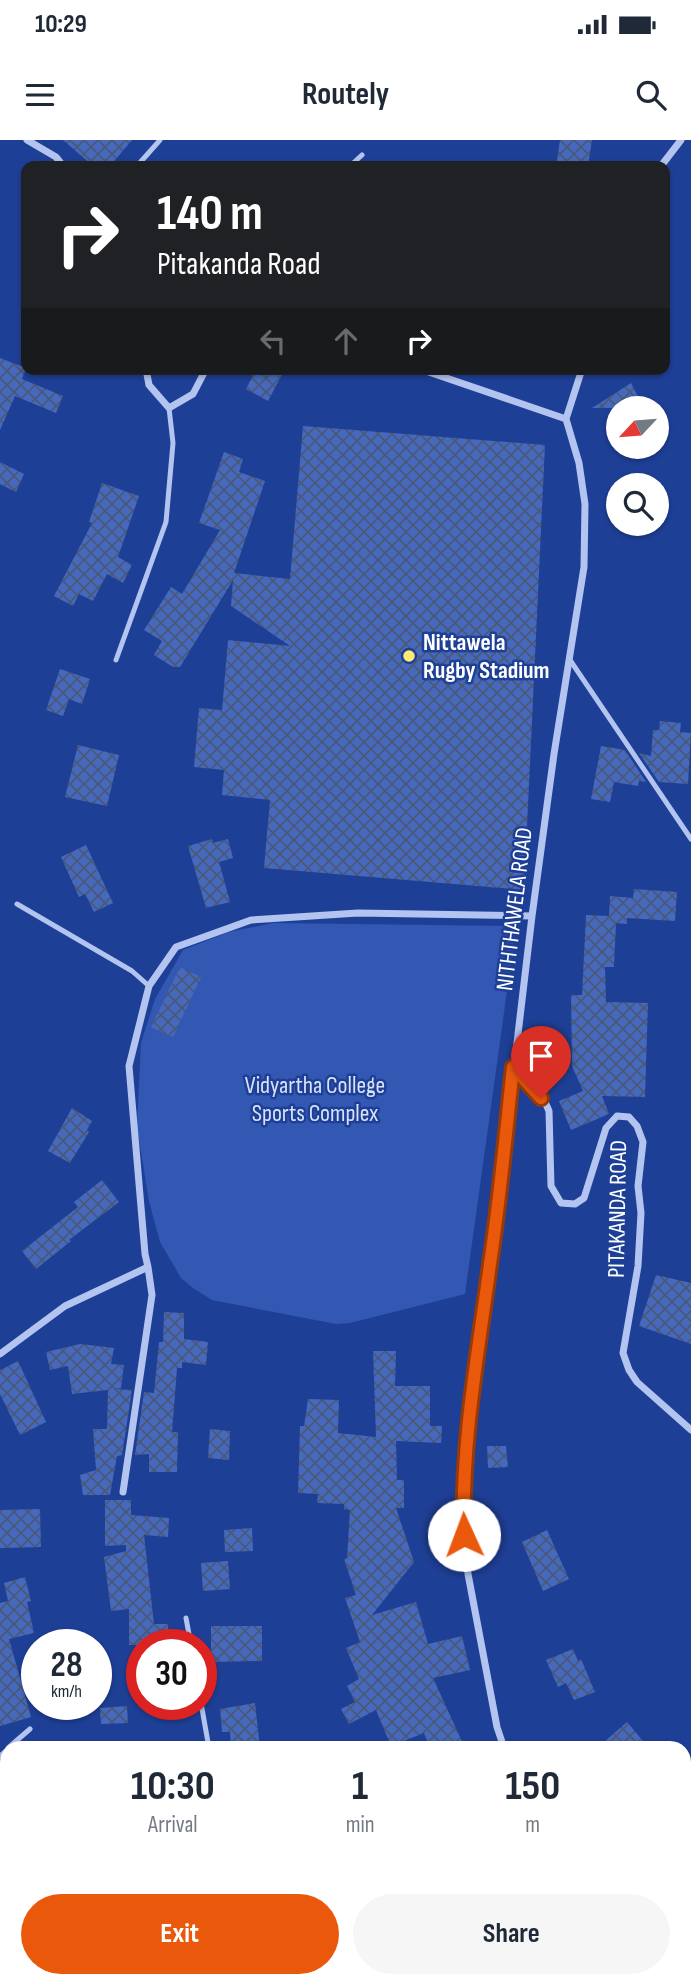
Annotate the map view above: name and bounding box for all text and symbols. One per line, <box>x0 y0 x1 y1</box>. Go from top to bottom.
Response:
text: 10:29 <box>35 9 87 40</box>
text: Routely <box>302 75 389 114</box>
icon: menu <box>21 76 59 114</box>
icon: search <box>632 76 670 114</box>
text: 140 m <box>157 185 263 244</box>
icon: right <box>42 189 133 280</box>
text: Pitakanda Road <box>157 245 321 284</box>
icon: left <box>254 322 292 360</box>
icon: ahead <box>327 322 365 360</box>
icon: right <box>400 322 438 360</box>
north arrow <box>606 396 668 458</box>
map controls <box>606 396 669 536</box>
button: search <box>606 473 669 536</box>
place label: Nittawela Rugby Stadium <box>423 628 550 685</box>
marker: Nittawela Rugby Stadium <box>401 648 417 664</box>
street label: NITHTHAWELA ROAD <box>490 826 539 992</box>
pin <box>511 1026 571 1098</box>
icon: arrive <box>522 1037 560 1075</box>
park label: Vidyartha College Sports Complex <box>245 1071 385 1128</box>
street label: PITAKANDA ROAD <box>602 1140 633 1278</box>
position arrow <box>427 1498 501 1572</box>
speed limit sign: 30 <box>126 1629 217 1720</box>
text: 28 <box>51 1644 82 1687</box>
text: km/h <box>51 1681 82 1702</box>
text: 10:30 <box>131 1761 215 1812</box>
text: 1 <box>352 1761 368 1812</box>
text: 150 <box>505 1761 560 1812</box>
text: Arrival <box>148 1811 198 1839</box>
text: min <box>346 1811 375 1839</box>
text: m <box>525 1811 540 1839</box>
button: Exit <box>21 1894 339 1974</box>
button: Share <box>353 1894 670 1974</box>

